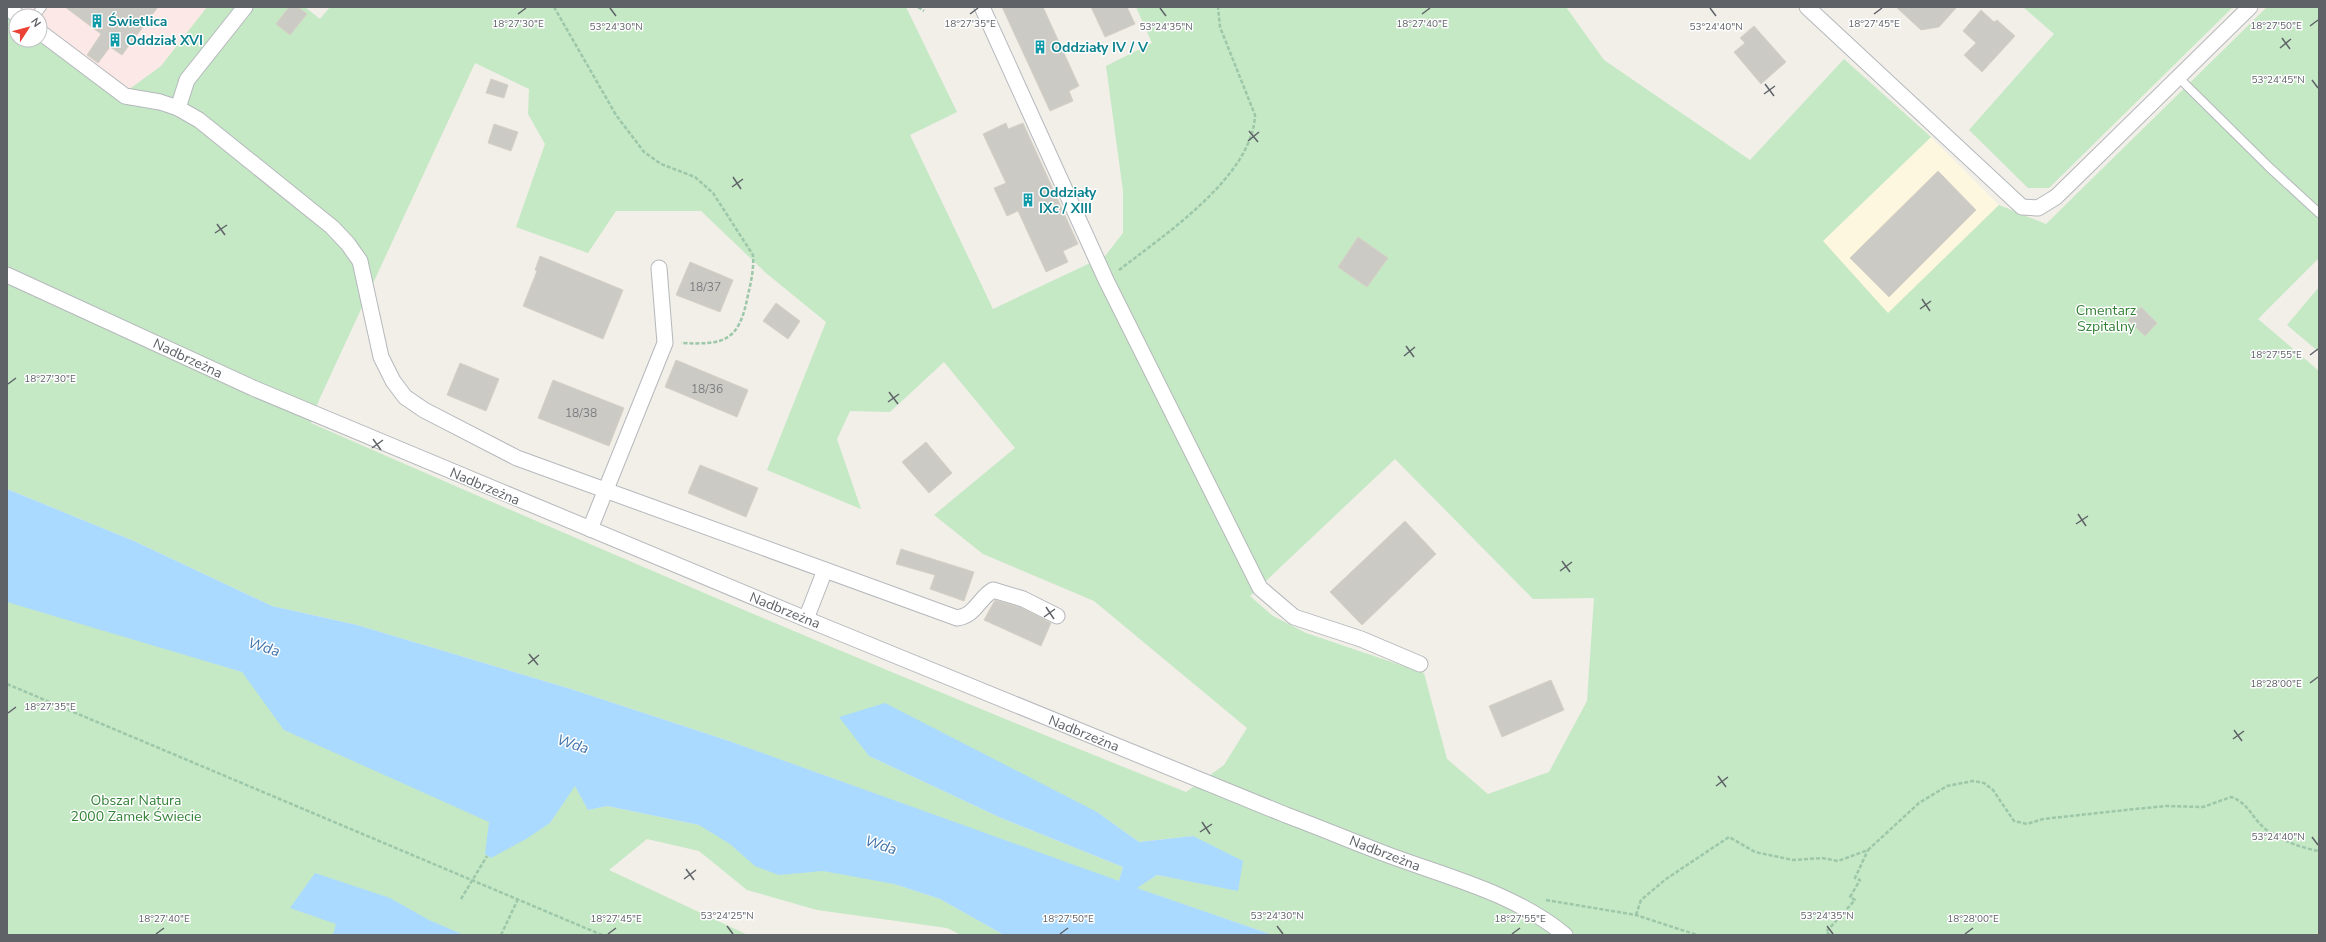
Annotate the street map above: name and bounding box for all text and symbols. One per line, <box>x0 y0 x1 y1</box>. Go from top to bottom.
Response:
north arrow <box>8 8 48 48</box>
place label: Świetlica <box>108 12 167 31</box>
building icon: Świetlica <box>89 13 105 29</box>
text: N <box>27 15 44 30</box>
text: 18°27'30"E <box>492 17 544 31</box>
text: 18°27'35"E <box>944 17 996 31</box>
text: 18°27'40"E <box>1396 17 1448 31</box>
text: 18°27'45"E <box>1848 17 1900 31</box>
text: 18°27'50"E <box>2250 19 2302 33</box>
text: 53°24'30"N <box>589 20 643 34</box>
text: 53°24'35"N <box>1139 20 1193 34</box>
text: 53°24'40"N <box>1689 20 1743 34</box>
place label: Oddział XVI <box>126 31 203 50</box>
building icon: Oddział XVI <box>107 32 123 48</box>
place label: Oddziały IV / V <box>1051 38 1149 57</box>
building icon: Oddziały IV / V <box>1032 39 1048 55</box>
text: 53°24'45"N <box>2251 73 2305 87</box>
place label: Oddziały IXc / XIII <box>1039 183 1097 218</box>
building icon: Oddziały IXc / XIII <box>1020 192 1036 208</box>
house number: 18/37 <box>689 279 721 295</box>
park label: Cmentarz Szpitalny <box>2076 301 2137 336</box>
street label: Nadbrzeżna <box>150 334 226 383</box>
text: 18°27'55"E <box>2250 348 2302 362</box>
text: 18°27'30"E <box>24 372 76 386</box>
house number: 18/36 <box>691 381 723 397</box>
house number: 18/38 <box>565 405 597 421</box>
street label: Nadbrzeżna <box>447 463 523 510</box>
street label: Nadbrzeżna <box>747 588 823 633</box>
water label: Wda <box>246 633 282 661</box>
text: 18°28'00"E <box>2250 677 2302 691</box>
text: 18°27'35"E <box>24 700 76 714</box>
street label: Nadbrzeżna <box>1046 711 1122 756</box>
water label: Wda <box>555 729 592 759</box>
park label: Obszar Natura 2000 Zamek Świecie <box>71 791 201 826</box>
water label: Wda <box>863 830 900 860</box>
text: 53°24'40"N <box>2251 830 2305 844</box>
street label: Nadbrzeżna <box>1347 831 1423 876</box>
text: 53°24'25"N <box>700 909 754 923</box>
text: 53°24'30"N <box>1250 909 1304 923</box>
text: 53°24'35"N <box>1800 909 1854 923</box>
text: 18°27'40"E <box>138 912 190 926</box>
text: 18°27'45"E <box>590 912 642 926</box>
text: 18°27'50"E <box>1042 912 1094 926</box>
text: 18°27'55"E <box>1494 912 1546 926</box>
text: 18°28'00"E <box>1947 912 1999 926</box>

